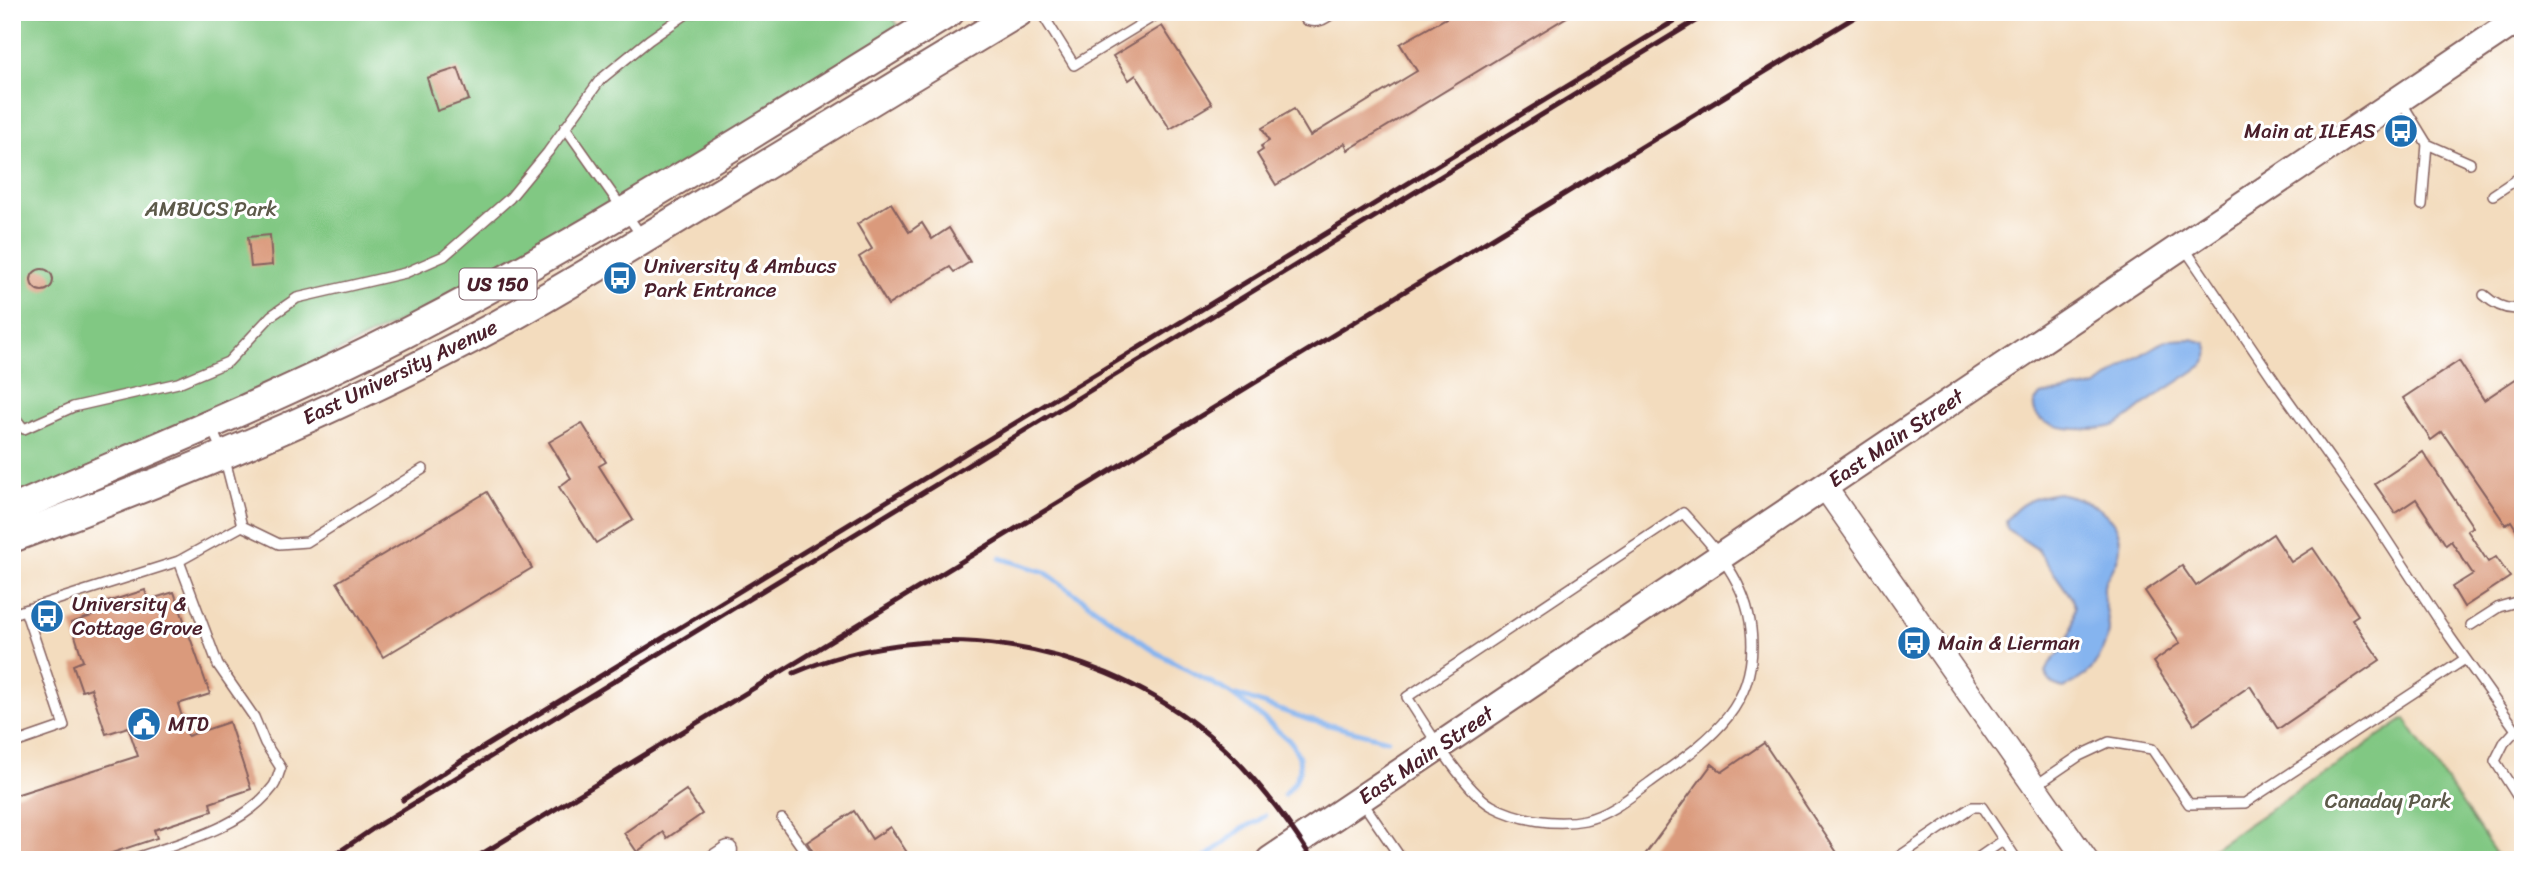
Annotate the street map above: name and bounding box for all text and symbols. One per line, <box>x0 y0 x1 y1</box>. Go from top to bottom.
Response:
place label: Main at ILEAS <box>2244 112 2376 150</box>
bus stop icon: Main at ILEAS <box>2382 112 2420 150</box>
park label: AMBUCS Park <box>144 190 277 228</box>
place label: University & Ambucs Park Entrance <box>644 247 837 309</box>
bus stop icon: University & Ambucs Park Entrance <box>601 259 639 297</box>
road number: US 150 <box>460 268 536 300</box>
street label: East University Avenue <box>296 308 504 436</box>
street label: East Main Street <box>1820 377 1973 498</box>
place label: University & Cottage Grove <box>72 585 203 647</box>
bus stop icon: University & Cottage Grove <box>28 597 66 635</box>
bus stop icon: Main & Lierman <box>1895 624 1933 662</box>
place label: Main & Lierman <box>1938 624 2080 662</box>
street label: East Main Street <box>1350 694 1503 815</box>
public building icon: MTD <box>125 705 163 743</box>
place label: MTD <box>168 705 209 743</box>
park label: Canaday Park <box>2325 782 2451 820</box>

